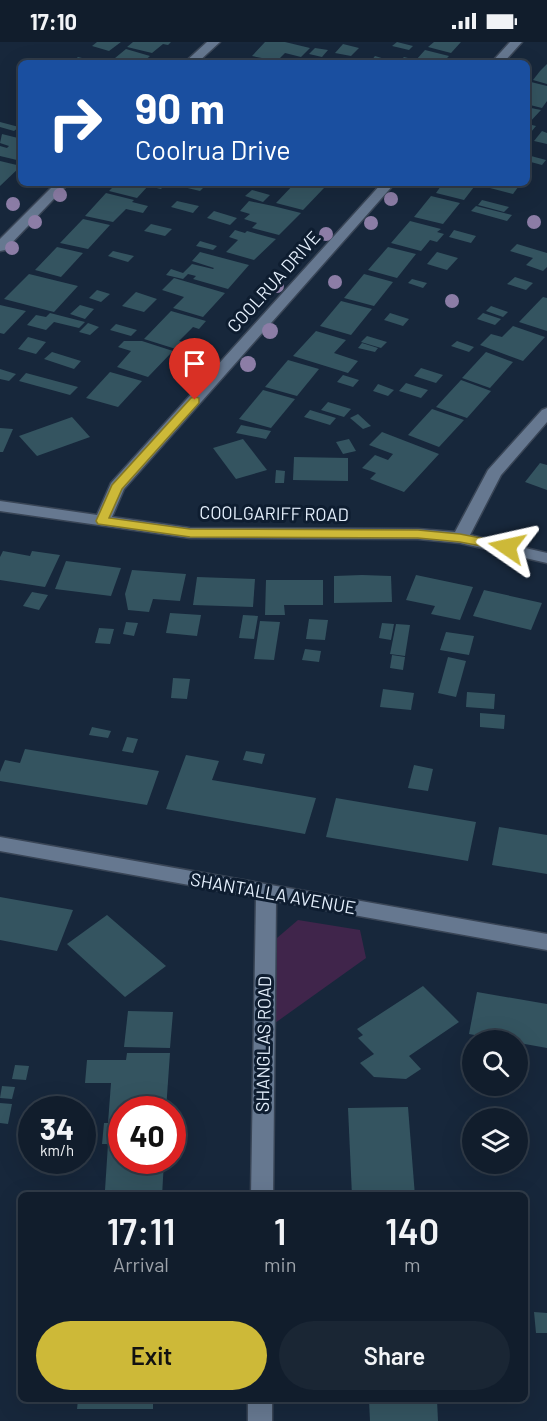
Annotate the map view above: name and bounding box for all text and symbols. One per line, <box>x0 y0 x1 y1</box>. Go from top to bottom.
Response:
text: 17:10 <box>30 8 77 34</box>
text: 90 m <box>135 82 225 132</box>
icon: right <box>36 84 114 162</box>
text: Coolrua Drive <box>135 133 291 165</box>
street label: COOLRUA DRIVE <box>222 226 324 336</box>
pin <box>169 338 220 400</box>
icon: arrive <box>178 347 211 380</box>
street label: COOLGARIFF ROAD <box>199 501 349 525</box>
position arrow <box>475 515 539 579</box>
street label: SHANTALLA AVENUE <box>189 868 358 918</box>
street label: SHANGLAS ROAD <box>251 976 275 1112</box>
map controls <box>462 1030 528 1174</box>
button: search <box>462 1030 528 1096</box>
speed limit sign: 40 <box>108 1096 186 1174</box>
button: layers <box>462 1108 528 1174</box>
text: 34 <box>40 1110 74 1146</box>
text: km/h <box>40 1141 74 1159</box>
text: 17:11 <box>107 1209 175 1252</box>
text: 1 <box>274 1209 287 1252</box>
text: 140 <box>385 1209 439 1252</box>
text: Arrival <box>113 1252 169 1276</box>
text: min <box>264 1252 296 1276</box>
text: m <box>404 1252 420 1276</box>
button: Exit <box>36 1321 267 1390</box>
button: Share <box>279 1321 510 1390</box>

